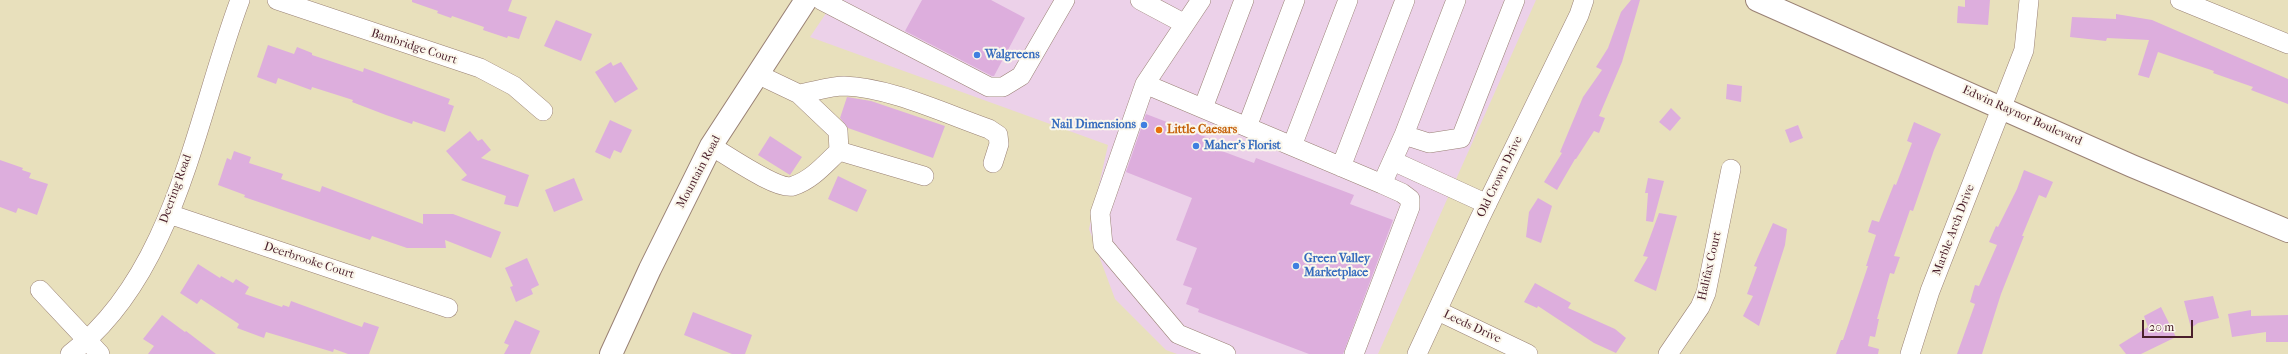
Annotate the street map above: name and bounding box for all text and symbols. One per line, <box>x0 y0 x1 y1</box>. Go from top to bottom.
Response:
street label: Bambridge Court <box>369 26 459 68</box>
place label: Walgreens <box>985 48 1040 62</box>
marker: Walgreens <box>972 50 982 60</box>
street label: Edwin Raynor Boulevard <box>1960 83 2084 149</box>
place label: Nail Dimensions <box>1051 118 1136 132</box>
marker: Nail Dimensions <box>1139 120 1149 130</box>
place label: Little Caesars <box>1167 123 1237 137</box>
marker: Little Caesars <box>1154 125 1164 135</box>
street label: Mountain Road <box>674 133 724 211</box>
street label: Old Crown Drive <box>1474 134 1526 220</box>
place label: Maher's Florist <box>1204 139 1281 153</box>
marker: Maher's Florist <box>1191 141 1201 151</box>
street label: Deering Road <box>157 153 195 225</box>
street label: Marble Arch Drive <box>1930 182 1978 278</box>
street label: Halifax Court <box>1695 230 1725 302</box>
street label: Deerbrooke Court <box>262 240 356 282</box>
place label: Green Valley Marketplace <box>1304 252 1370 280</box>
marker: Green Valley Marketplace <box>1291 261 1301 271</box>
street label: Leeds Drive <box>1441 307 1503 347</box>
scale bar <box>2144 312 2195 338</box>
text: 20 m <box>2149 320 2174 334</box>

